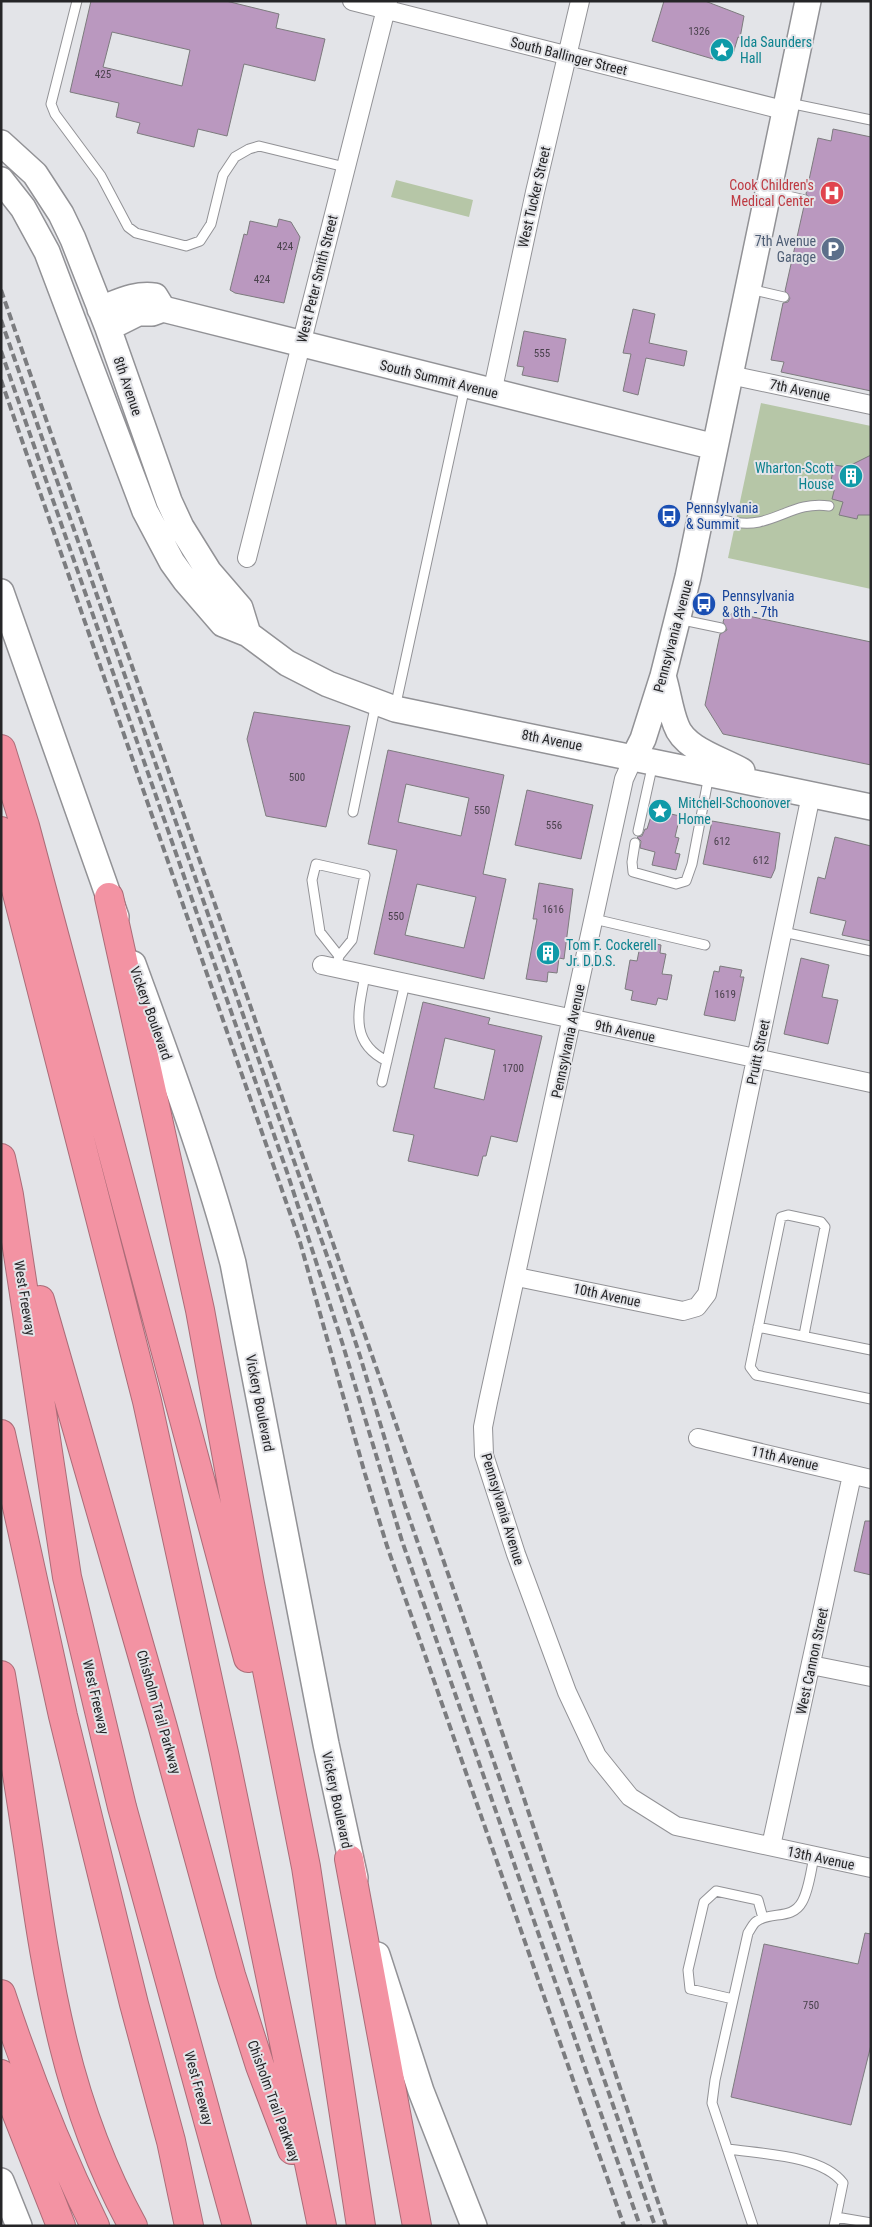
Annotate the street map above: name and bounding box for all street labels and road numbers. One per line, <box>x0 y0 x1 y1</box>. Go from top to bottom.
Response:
street label: South Ballinger Street <box>509 34 629 78</box>
street label: West Tucker Street <box>515 145 553 249</box>
street label: West Peter Smith Street <box>293 213 341 345</box>
street label: 8th Avenue <box>110 354 146 418</box>
street label: South Summit Avenue <box>378 357 500 402</box>
street label: 7th Avenue <box>768 376 832 404</box>
street label: Pennsylvania Avenue <box>650 577 696 694</box>
street label: 8th Avenue <box>520 726 584 754</box>
street label: Vickery Boulevard <box>127 964 175 1062</box>
street label: Pennsylvania Avenue <box>548 982 588 1099</box>
street label: 9th Avenue <box>593 1017 657 1045</box>
street label: Pruitt Street <box>743 1018 773 1086</box>
street label: West Freeway <box>11 1259 39 1337</box>
street label: 10th Avenue <box>572 1280 642 1310</box>
street label: Vickery Boulevard <box>243 1353 277 1453</box>
street label: 11th Avenue <box>750 1443 820 1474</box>
street label: Pennsylvania Avenue <box>478 1451 528 1567</box>
street label: West Cannon Street <box>793 1606 831 1716</box>
street label: Chisholm Trail Parkway <box>134 1648 184 1776</box>
street label: West Freeway <box>80 1658 112 1736</box>
street label: Vickery Boulevard <box>319 1750 355 1850</box>
street label: 13th Avenue <box>786 1843 856 1873</box>
street label: Chisholm Trail Parkway <box>245 2038 304 2164</box>
street label: West Freeway <box>181 2049 217 2127</box>

